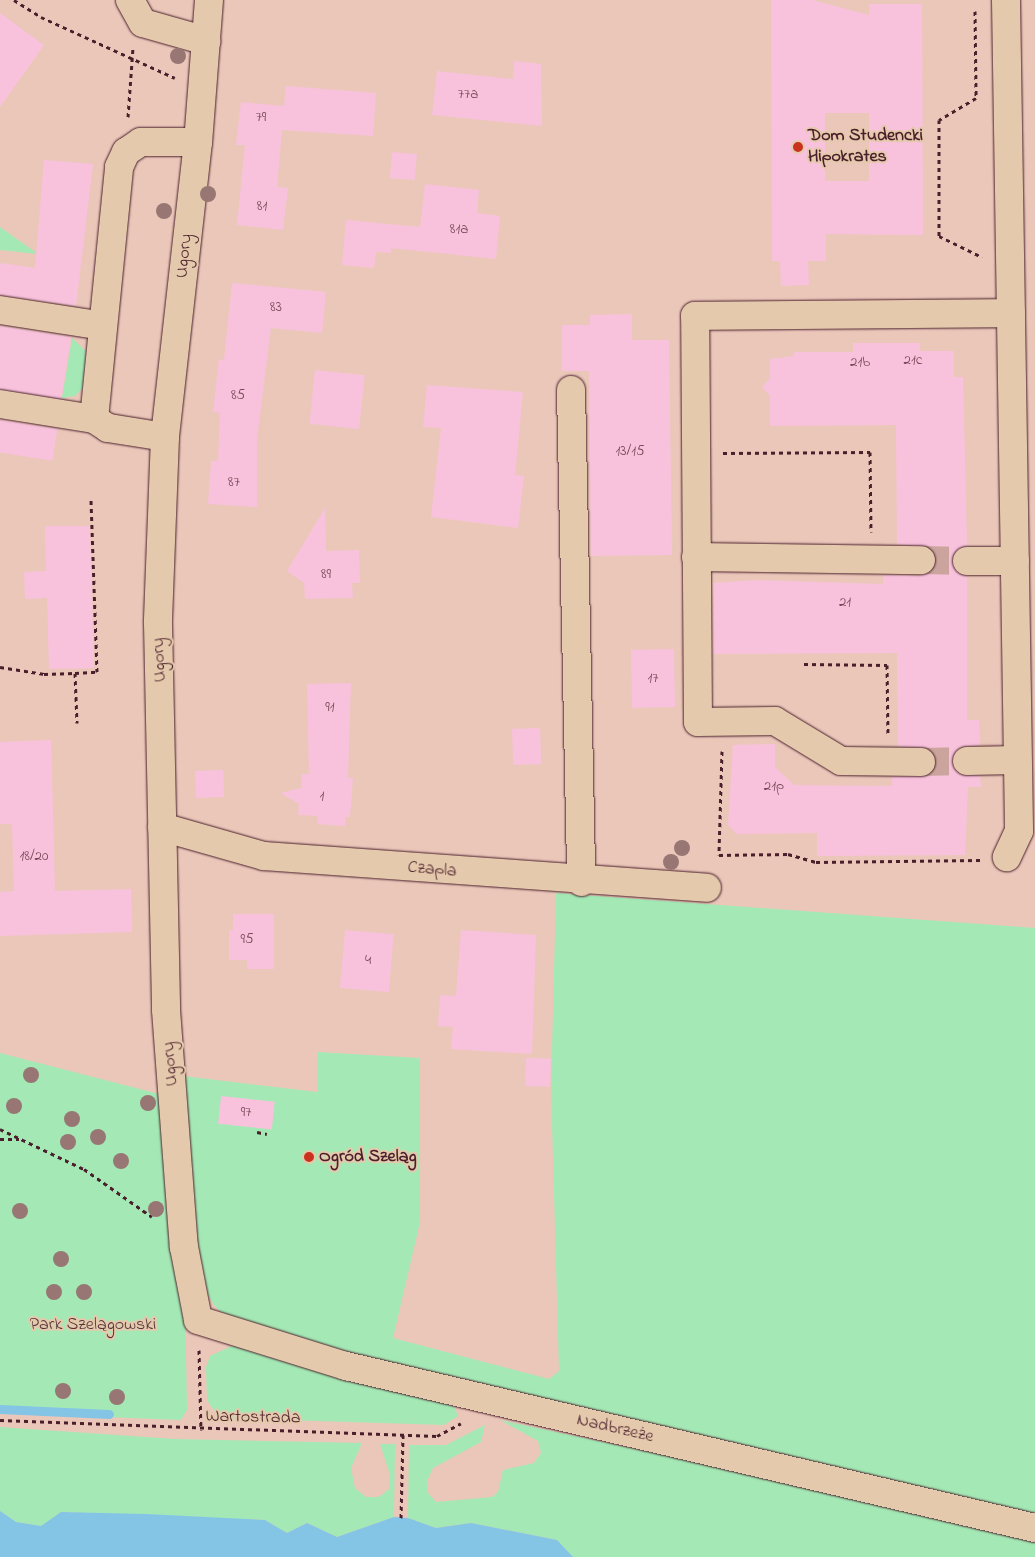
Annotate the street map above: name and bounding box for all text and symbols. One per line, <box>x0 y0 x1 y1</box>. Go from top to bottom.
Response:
house number: 77a <box>458 86 478 104</box>
house number: 79 <box>256 109 266 127</box>
place label: Dom Studencki Hipokrates <box>808 126 923 168</box>
marker: Dom Studencki Hipokrates <box>792 141 804 153</box>
house number: 81 <box>257 198 267 216</box>
house number: 81a <box>450 221 468 239</box>
street label: Ugory <box>172 233 198 279</box>
house number: 83 <box>270 299 282 317</box>
house number: 21c <box>904 352 922 370</box>
house number: 21b <box>850 354 870 372</box>
house number: 85 <box>231 387 245 405</box>
house number: 13/15 <box>616 443 644 461</box>
house number: 87 <box>228 474 240 492</box>
house number: 89 <box>321 566 331 584</box>
house number: 21 <box>839 594 851 612</box>
street label: Ugory <box>148 637 172 683</box>
house number: 17 <box>648 670 658 688</box>
house number: 91 <box>325 699 335 717</box>
house number: 21p <box>764 778 784 796</box>
house number: 1 <box>320 788 324 806</box>
house number: 18/20 <box>20 848 48 866</box>
street label: Czapla <box>407 857 457 883</box>
house number: 95 <box>240 931 254 949</box>
house number: 4 <box>365 952 371 970</box>
street label: Ugory <box>158 1041 184 1087</box>
house number: 97 <box>241 1104 251 1122</box>
place label: Ogród Szeląg <box>319 1146 416 1168</box>
marker: Ogród Szeląg <box>303 1151 315 1163</box>
park label: Park Szelągowski <box>30 1314 156 1336</box>
street label: Wartostrada <box>205 1406 301 1430</box>
street label: Nadbrzeże <box>574 1410 656 1448</box>

